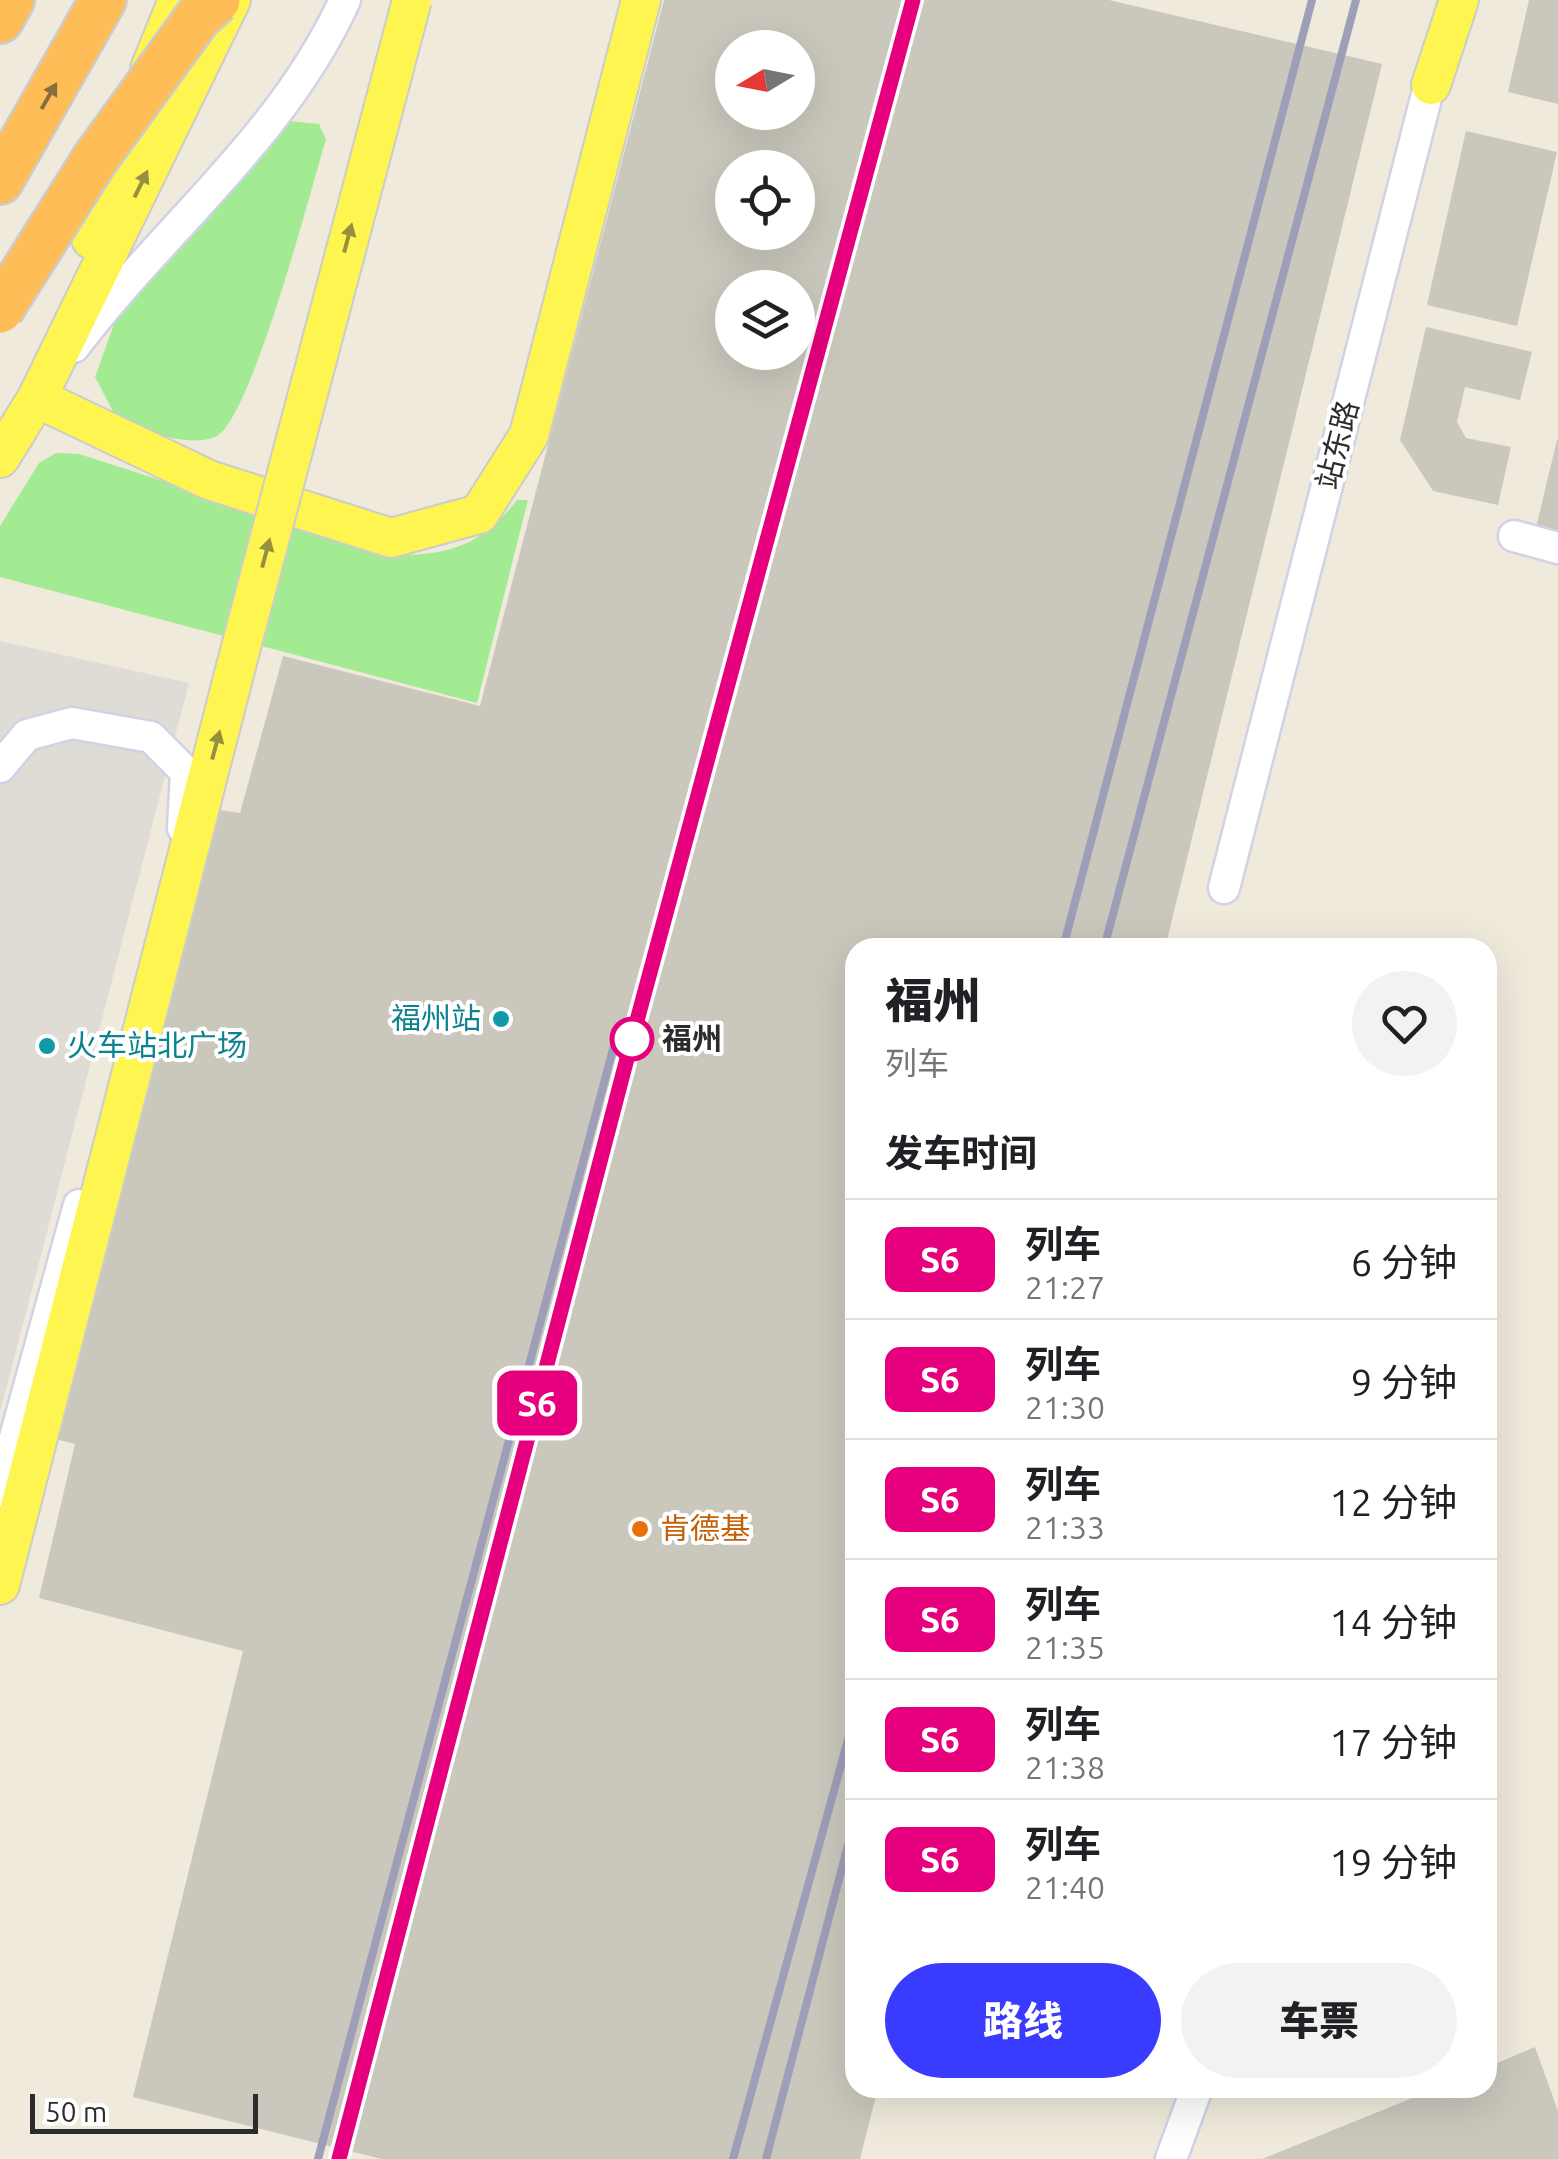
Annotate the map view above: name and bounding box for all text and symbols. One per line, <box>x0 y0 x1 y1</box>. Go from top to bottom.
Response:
north arrow <box>715 30 815 130</box>
map controls <box>715 30 815 370</box>
one-way arrow <box>39 82 57 110</box>
button: locate <box>715 150 815 250</box>
one-way arrow <box>132 170 149 199</box>
one-way arrow <box>340 223 356 254</box>
button: layers <box>715 270 815 370</box>
street label: 站东路 <box>1310 397 1364 493</box>
one-way arrow <box>258 537 274 568</box>
one-way arrow <box>208 729 224 760</box>
button: heart <box>1352 971 1457 1076</box>
text: 福州 <box>885 973 981 1027</box>
place label: 福州站 <box>391 1001 481 1035</box>
marker: 福州站 <box>490 1008 512 1030</box>
marker: 福州 <box>611 1018 653 1060</box>
place label: 福州 <box>662 1021 722 1055</box>
place label: 火车站北广场 <box>67 1028 247 1062</box>
marker: 火车站北广场 <box>36 1035 58 1057</box>
text: 列车 <box>885 1045 949 1081</box>
text: 发车时间 <box>885 1132 1037 1174</box>
text: 列车 <box>1025 1223 1101 1265</box>
text: S6 <box>920 1239 960 1279</box>
text: 6 分钟 <box>1351 1241 1457 1283</box>
text: 21:27 <box>1025 1269 1105 1305</box>
text: 列车 <box>1025 1343 1101 1385</box>
text: S6 <box>920 1359 960 1399</box>
text: 9 分钟 <box>1351 1361 1457 1403</box>
line badge: S6 <box>492 1370 582 1436</box>
text: S6 <box>517 1383 557 1423</box>
text: 21:30 <box>1025 1389 1105 1425</box>
text: 列车 <box>1025 1463 1101 1505</box>
text: S6 <box>920 1479 960 1519</box>
text: 12 分钟 <box>1329 1481 1457 1523</box>
text: 21:33 <box>1025 1509 1105 1545</box>
place label: 肯德基 <box>660 1511 750 1545</box>
marker: 肯德基 <box>629 1518 651 1540</box>
text: 列车 <box>1025 1583 1101 1625</box>
text: S6 <box>920 1599 960 1639</box>
text: 14 分钟 <box>1329 1601 1457 1643</box>
text: 21:35 <box>1025 1629 1105 1665</box>
text: 列车 <box>1025 1703 1101 1745</box>
text: S6 <box>920 1719 960 1759</box>
text: 17 分钟 <box>1329 1721 1457 1763</box>
text: 21:38 <box>1025 1749 1105 1785</box>
text: 列车 <box>1025 1823 1101 1865</box>
text: S6 <box>920 1839 960 1879</box>
text: 19 分钟 <box>1329 1841 1457 1883</box>
text: 21:40 <box>1025 1869 1105 1905</box>
button: 路线 <box>885 1963 1161 2078</box>
button: 车票 <box>1181 1963 1457 2078</box>
scale bar <box>30 2089 258 2134</box>
text: 50 m <box>45 2096 107 2127</box>

